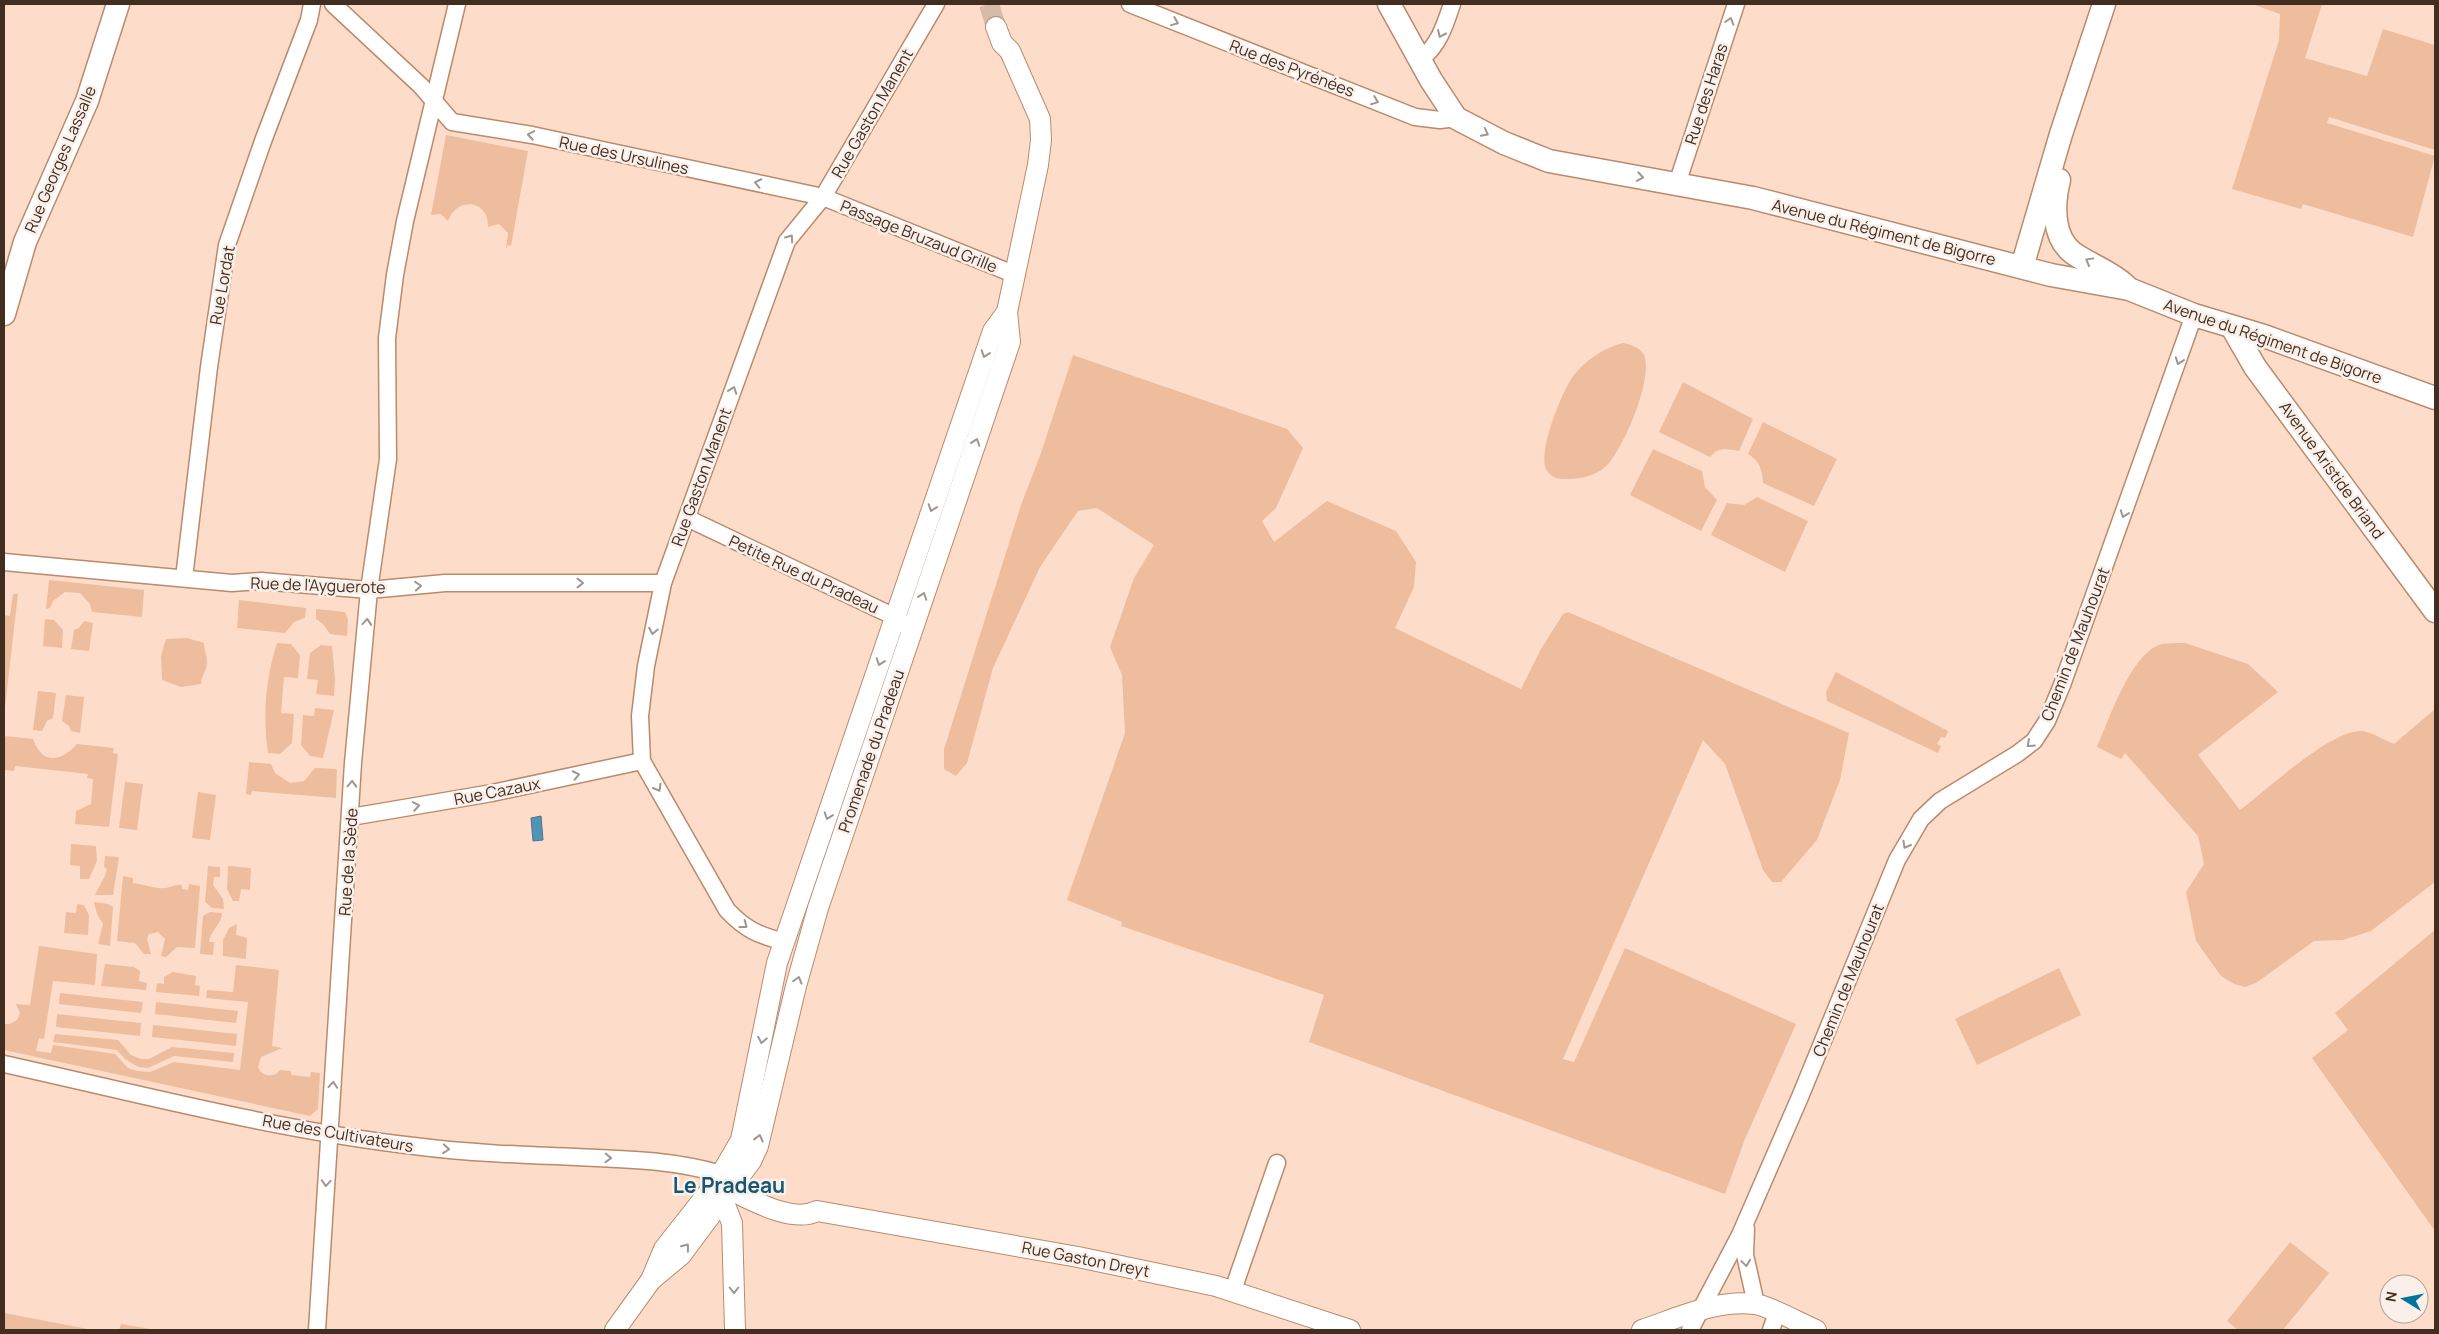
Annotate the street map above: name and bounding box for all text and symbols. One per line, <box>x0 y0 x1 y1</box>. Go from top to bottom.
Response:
one-way arrow <box>1170 16 1179 26</box>
one-way arrow <box>1724 18 1734 26</box>
one-way arrow <box>1436 29 1447 38</box>
street label: Rue des Pyrénées <box>1226 34 1358 102</box>
street label: Rue des Haras <box>1679 41 1733 147</box>
street label: Rue Gaston Manent <box>826 44 918 182</box>
street label: Rue Georges Lassalle <box>19 82 101 236</box>
one-way arrow <box>1370 95 1379 105</box>
one-way arrow <box>1479 127 1488 137</box>
one-way arrow <box>526 130 535 140</box>
street label: Rue des Ursulines <box>557 131 691 179</box>
one-way arrow <box>1635 172 1644 182</box>
one-way arrow <box>754 178 763 189</box>
street label: Passage Bruzaud Grille <box>837 194 1001 278</box>
street label: Avenue du Régiment de Bigorre <box>1770 194 1998 270</box>
one-way arrow <box>784 234 793 244</box>
street label: Rue Lordat <box>204 244 240 326</box>
one-way arrow <box>2086 258 2095 268</box>
street label: Avenue du Régiment de Bigorre <box>2161 293 2385 389</box>
one-way arrow <box>981 350 991 358</box>
one-way arrow <box>2175 356 2185 365</box>
one-way arrow <box>727 386 737 394</box>
street label: Avenue Aristide Briand <box>2275 397 2389 543</box>
street label: Rue Gaston Manent <box>666 405 736 549</box>
one-way arrow <box>970 438 980 446</box>
one-way arrow <box>928 503 938 512</box>
one-way arrow <box>2120 509 2130 517</box>
street label: Petite Rue du Pradeau <box>725 530 883 618</box>
street label: Chemin de Mauhourat <box>2035 564 2115 724</box>
street label: Rue de l'Ayguerote <box>250 572 386 598</box>
one-way arrow <box>576 578 584 588</box>
one-way arrow <box>414 580 422 591</box>
one-way arrow <box>918 592 928 600</box>
one-way arrow <box>361 617 372 625</box>
one-way arrow <box>648 627 659 636</box>
one-way arrow <box>876 657 886 666</box>
street label: Promenade du Pradeau <box>833 667 909 835</box>
one-way arrow <box>2026 738 2035 747</box>
one-way arrow <box>571 770 580 781</box>
street label: Rue Cazaux <box>452 772 543 810</box>
one-way arrow <box>347 779 357 787</box>
one-way arrow <box>652 783 662 792</box>
one-way arrow <box>412 801 421 811</box>
street label: Rue de la Sède <box>333 807 363 917</box>
one-way arrow <box>824 811 834 820</box>
one-way arrow <box>1903 839 1913 848</box>
street label: Chemin de Mauhourat <box>1807 900 1889 1060</box>
one-way arrow <box>738 919 748 928</box>
one-way arrow <box>792 977 802 985</box>
one-way arrow <box>757 1036 767 1045</box>
one-way arrow <box>327 1081 338 1089</box>
street label: Rue des Cultivateurs <box>261 1109 415 1157</box>
one-way arrow <box>754 1135 764 1143</box>
one-way arrow <box>442 1144 450 1155</box>
one-way arrow <box>605 1153 613 1163</box>
district label: Le Pradeau <box>673 1171 785 1199</box>
one-way arrow <box>321 1179 332 1187</box>
street label: Rue Gaston Dreyt <box>1020 1236 1152 1282</box>
one-way arrow <box>681 1244 689 1253</box>
one-way arrow <box>1741 1258 1751 1267</box>
north arrow <box>2379 1274 2429 1324</box>
one-way arrow <box>729 1286 739 1294</box>
text: N <box>2380 1290 2401 1303</box>

